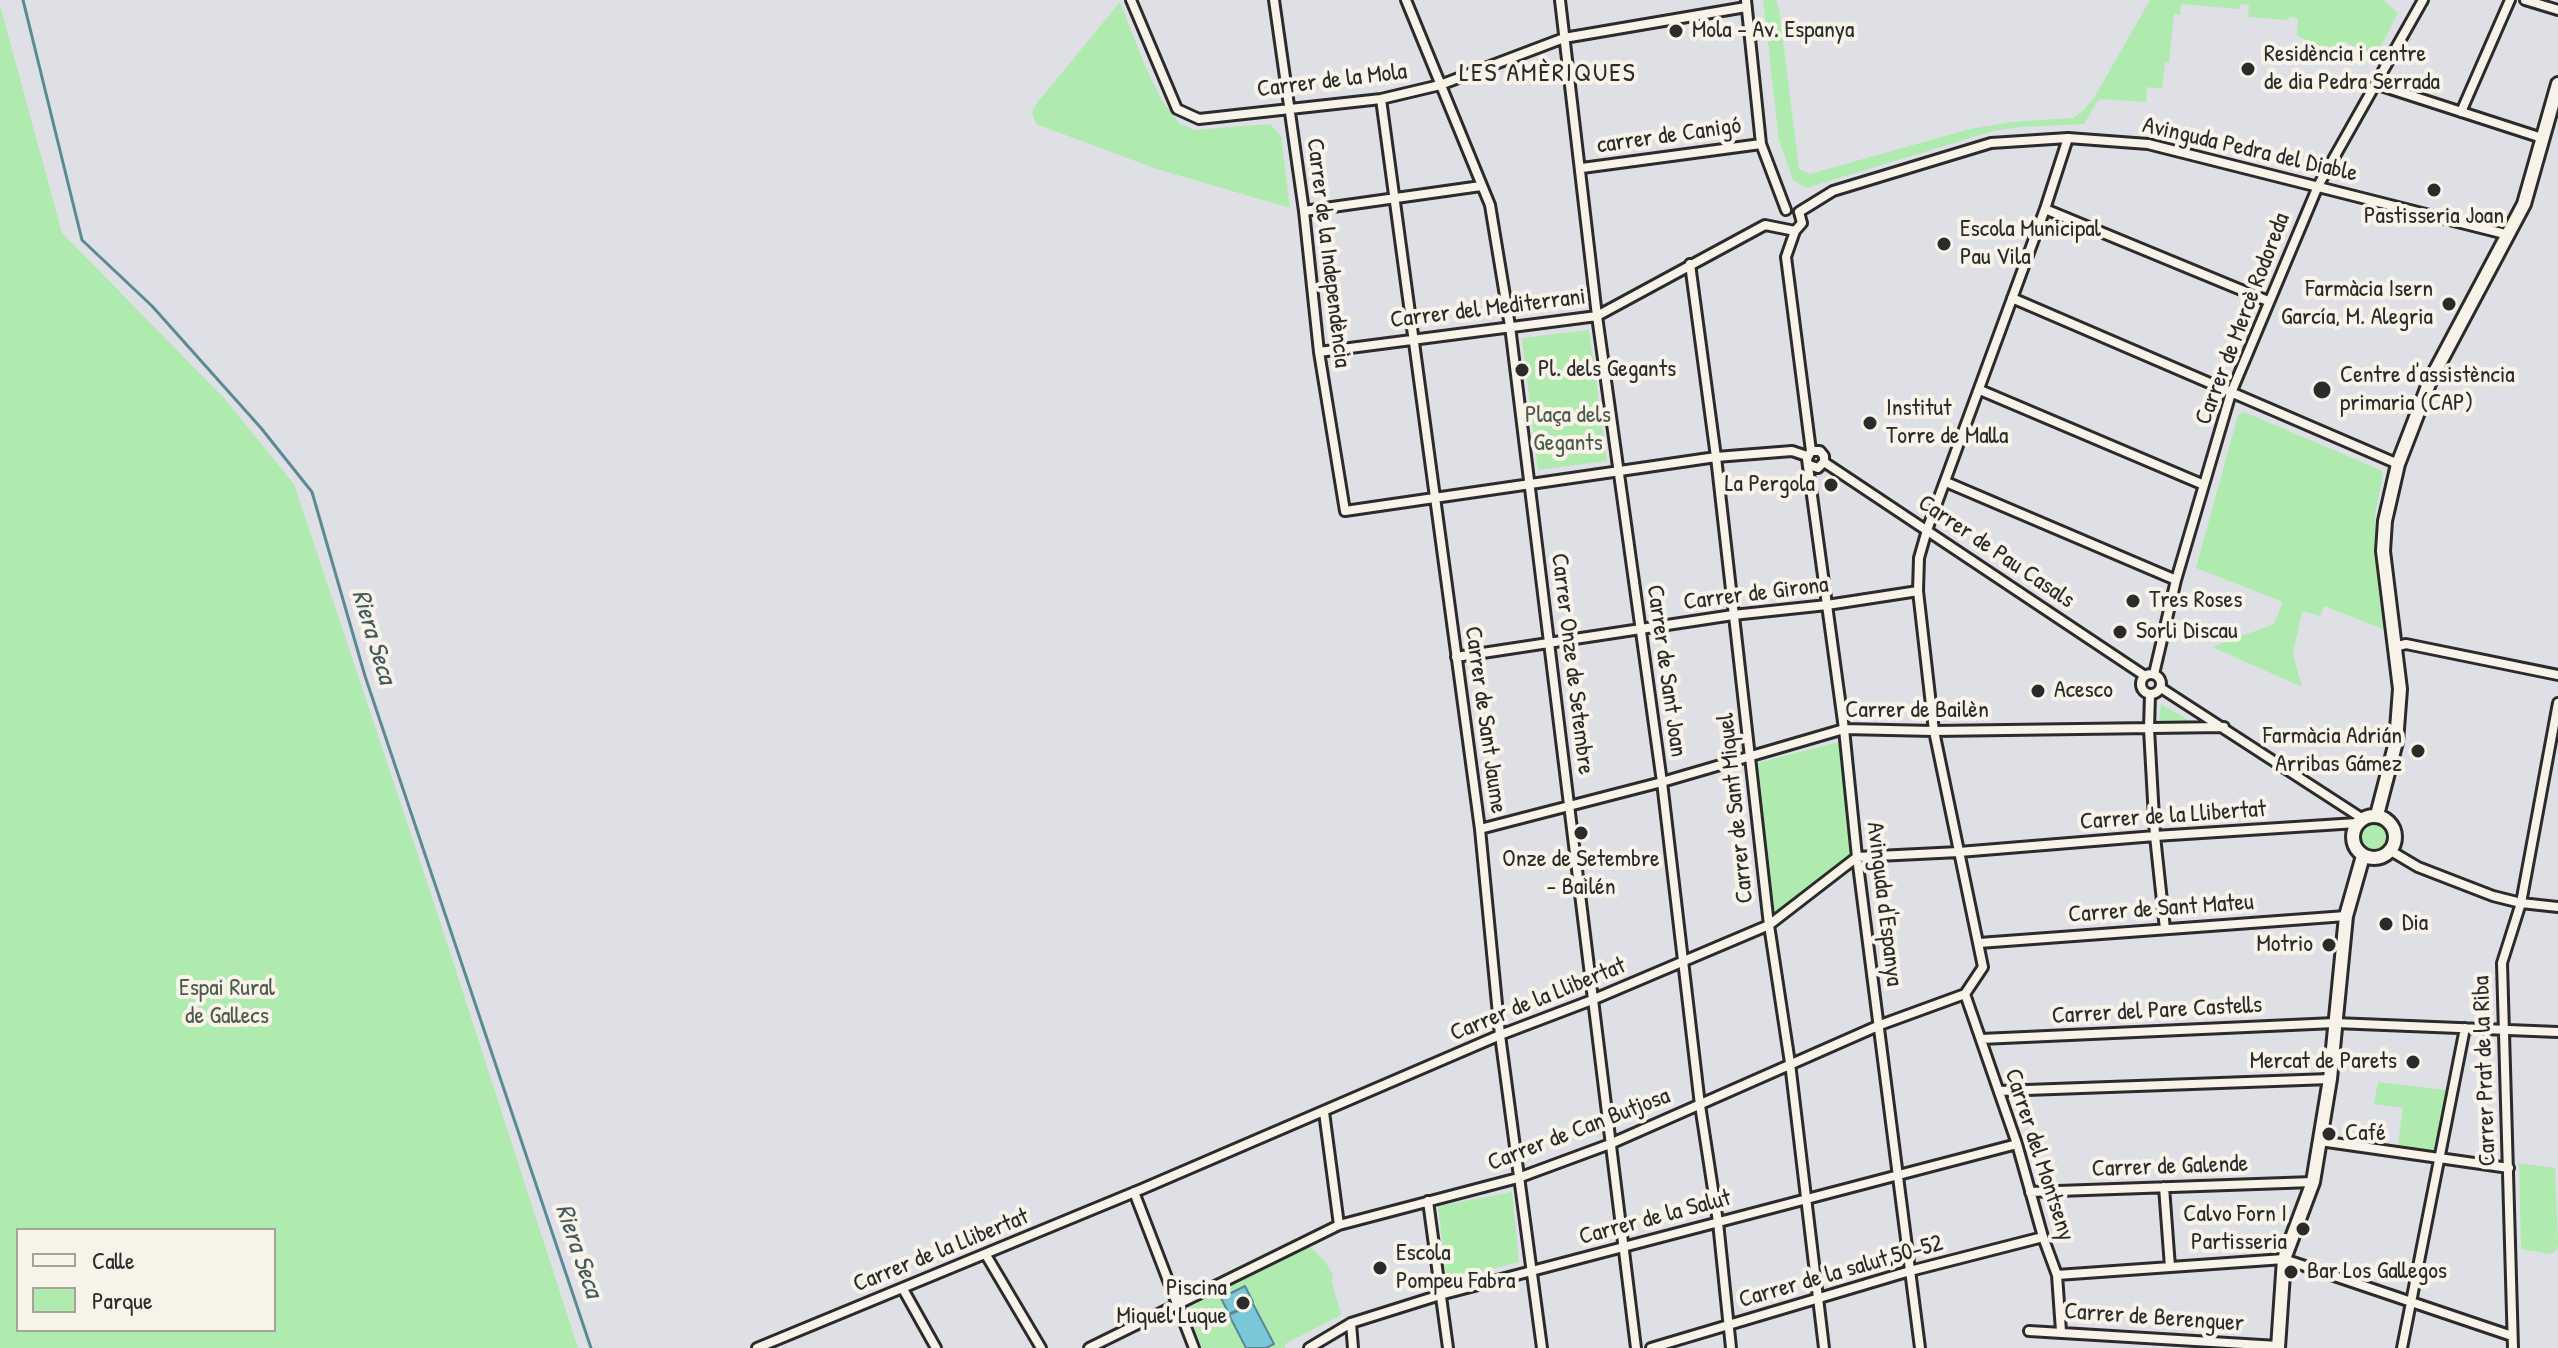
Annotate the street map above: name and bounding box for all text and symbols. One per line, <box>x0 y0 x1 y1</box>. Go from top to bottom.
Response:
place label: Mola - Av. Espanya <box>1692 17 1854 45</box>
marker: Mola - Av. Espanya <box>1667 22 1685 40</box>
place label: Residència i centre de dia Pedra Serrada <box>2264 41 2440 97</box>
street label: Carrer de la Mola <box>1255 58 1409 104</box>
district label: LES AMÈRIQUES <box>1459 58 1637 90</box>
marker: Residència i centre de dia Pedra Serrada <box>2239 60 2257 78</box>
street label: Avinguda Pedra del Diable <box>2140 111 2360 189</box>
street label: carrer de Canigó <box>1595 112 1743 160</box>
street label: Carrer de la Independència <box>1300 137 1356 369</box>
marker: Pastisseria Joan <box>2425 181 2443 199</box>
place label: Pastisseria Joan <box>2364 203 2504 231</box>
street label: Carrer de Mercè Rodoreda <box>2189 209 2297 429</box>
place label: Escola Municipal Pau Vila <box>1960 216 2101 272</box>
marker: Escola Municipal Pau Vila <box>1935 235 1953 253</box>
place label: Farmàcia Isern García, M. Alegria <box>2281 276 2433 332</box>
street label: Carrer del Mediterrani <box>1389 283 1587 335</box>
marker: Farmàcia Isern García, M. Alegria <box>2440 295 2458 313</box>
place label: Pl. dels Gegants <box>1538 356 1676 384</box>
marker: Pl. dels Gegants <box>1513 361 1531 379</box>
place label: Centre d'assistència primaria (CAP) <box>2340 362 2515 418</box>
marker: Centre d'assistència primaria (CAP) <box>2311 379 2333 401</box>
place label: Institut Torre de Malla <box>1886 395 2008 451</box>
park label: Plaça dels Gegants <box>1525 402 1611 458</box>
marker: Institut Torre de Malla <box>1861 414 1879 432</box>
place label: La Pergola <box>1725 471 1815 499</box>
marker: La Pergola <box>1822 476 1840 494</box>
street label: Carrer de Pau Casals <box>1912 489 2080 615</box>
street label: Carrer Onze de Setembre <box>1544 552 1600 776</box>
street label: Carrer de Girona <box>1682 571 1830 617</box>
street label: Carrer de Sant Joan <box>1640 583 1692 759</box>
water label: Riera Seca <box>344 586 402 688</box>
place label: Tres Roses <box>2149 587 2242 615</box>
marker: Tres Roses <box>2124 592 2142 610</box>
place label: Sorli Discau <box>2136 618 2238 646</box>
marker: Sorli Discau <box>2111 623 2129 641</box>
street label: Carrer de Sant Jaume <box>1458 625 1512 815</box>
place label: Acesco <box>2054 677 2113 705</box>
marker: Acesco <box>2029 682 2047 700</box>
street label: Carrer de Bailèn <box>1845 697 1989 725</box>
street label: Carrer de Sant Miquel <box>1712 711 1760 905</box>
place label: Farmàcia Adrián Arribas Gámez <box>2263 723 2402 779</box>
marker: Farmàcia Adrián Arribas Gámez <box>2409 742 2427 760</box>
street label: Carrer de la Llibertat <box>2079 795 2267 837</box>
street label: Avinguda d'Espanya <box>1860 820 1908 988</box>
marker: Onze de Setembre - Bailén <box>1572 824 1590 842</box>
place label: Onze de Setembre - Bailén <box>1502 846 1660 902</box>
street label: Carrer de Sant Mateu <box>2067 888 2255 930</box>
place label: Dia <box>2402 910 2428 938</box>
marker: Dia <box>2377 915 2395 933</box>
place label: Motrio <box>2257 931 2313 959</box>
marker: Motrio <box>2320 936 2338 954</box>
street label: Carrer de la Llibertat <box>1446 952 1630 1048</box>
park label: Espai Rural de Gallecs <box>179 975 275 1031</box>
street label: Carrer Prat de la Riba <box>2467 975 2503 1167</box>
street label: Carrer del Pare Castells <box>2051 991 2263 1031</box>
place label: Mercat de Parets <box>2250 1048 2397 1076</box>
marker: Mercat de Parets <box>2404 1053 2422 1071</box>
street label: Carrer del Montseny <box>1998 1065 2080 1245</box>
street label: Carrer de Can Butjosa <box>1484 1082 1674 1178</box>
place label: Café <box>2345 1120 2386 1148</box>
marker: Café <box>2320 1125 2338 1143</box>
street label: Carrer de Galende <box>2091 1150 2249 1184</box>
street label: Carrer de la Salut <box>1576 1184 1734 1252</box>
water label: Riera Seca <box>548 1200 608 1302</box>
place label: Calvo Forn I Partisseria <box>2183 1201 2287 1257</box>
street label: Carrer de la Llibertat <box>849 1203 1033 1299</box>
marker: Calvo Forn I Partisseria <box>2294 1220 2312 1238</box>
legend <box>16 1228 276 1332</box>
street label: Carrer de la salut,50-52 <box>1736 1229 1946 1315</box>
place label: Escola Pompeu Fabra <box>1396 1240 1515 1296</box>
text: Calle <box>92 1244 134 1276</box>
place label: Bar Los Gallegos <box>2307 1258 2447 1286</box>
marker: Escola Pompeu Fabra <box>1371 1259 1389 1277</box>
marker: Bar Los Gallegos <box>2282 1263 2300 1281</box>
place label: Piscina Miquel Luque <box>1116 1275 1227 1331</box>
text: Parque <box>92 1284 152 1316</box>
marker: Piscina Miquel Luque <box>1234 1294 1252 1312</box>
street label: Carrer de Berenguer <box>2063 1297 2245 1339</box>

